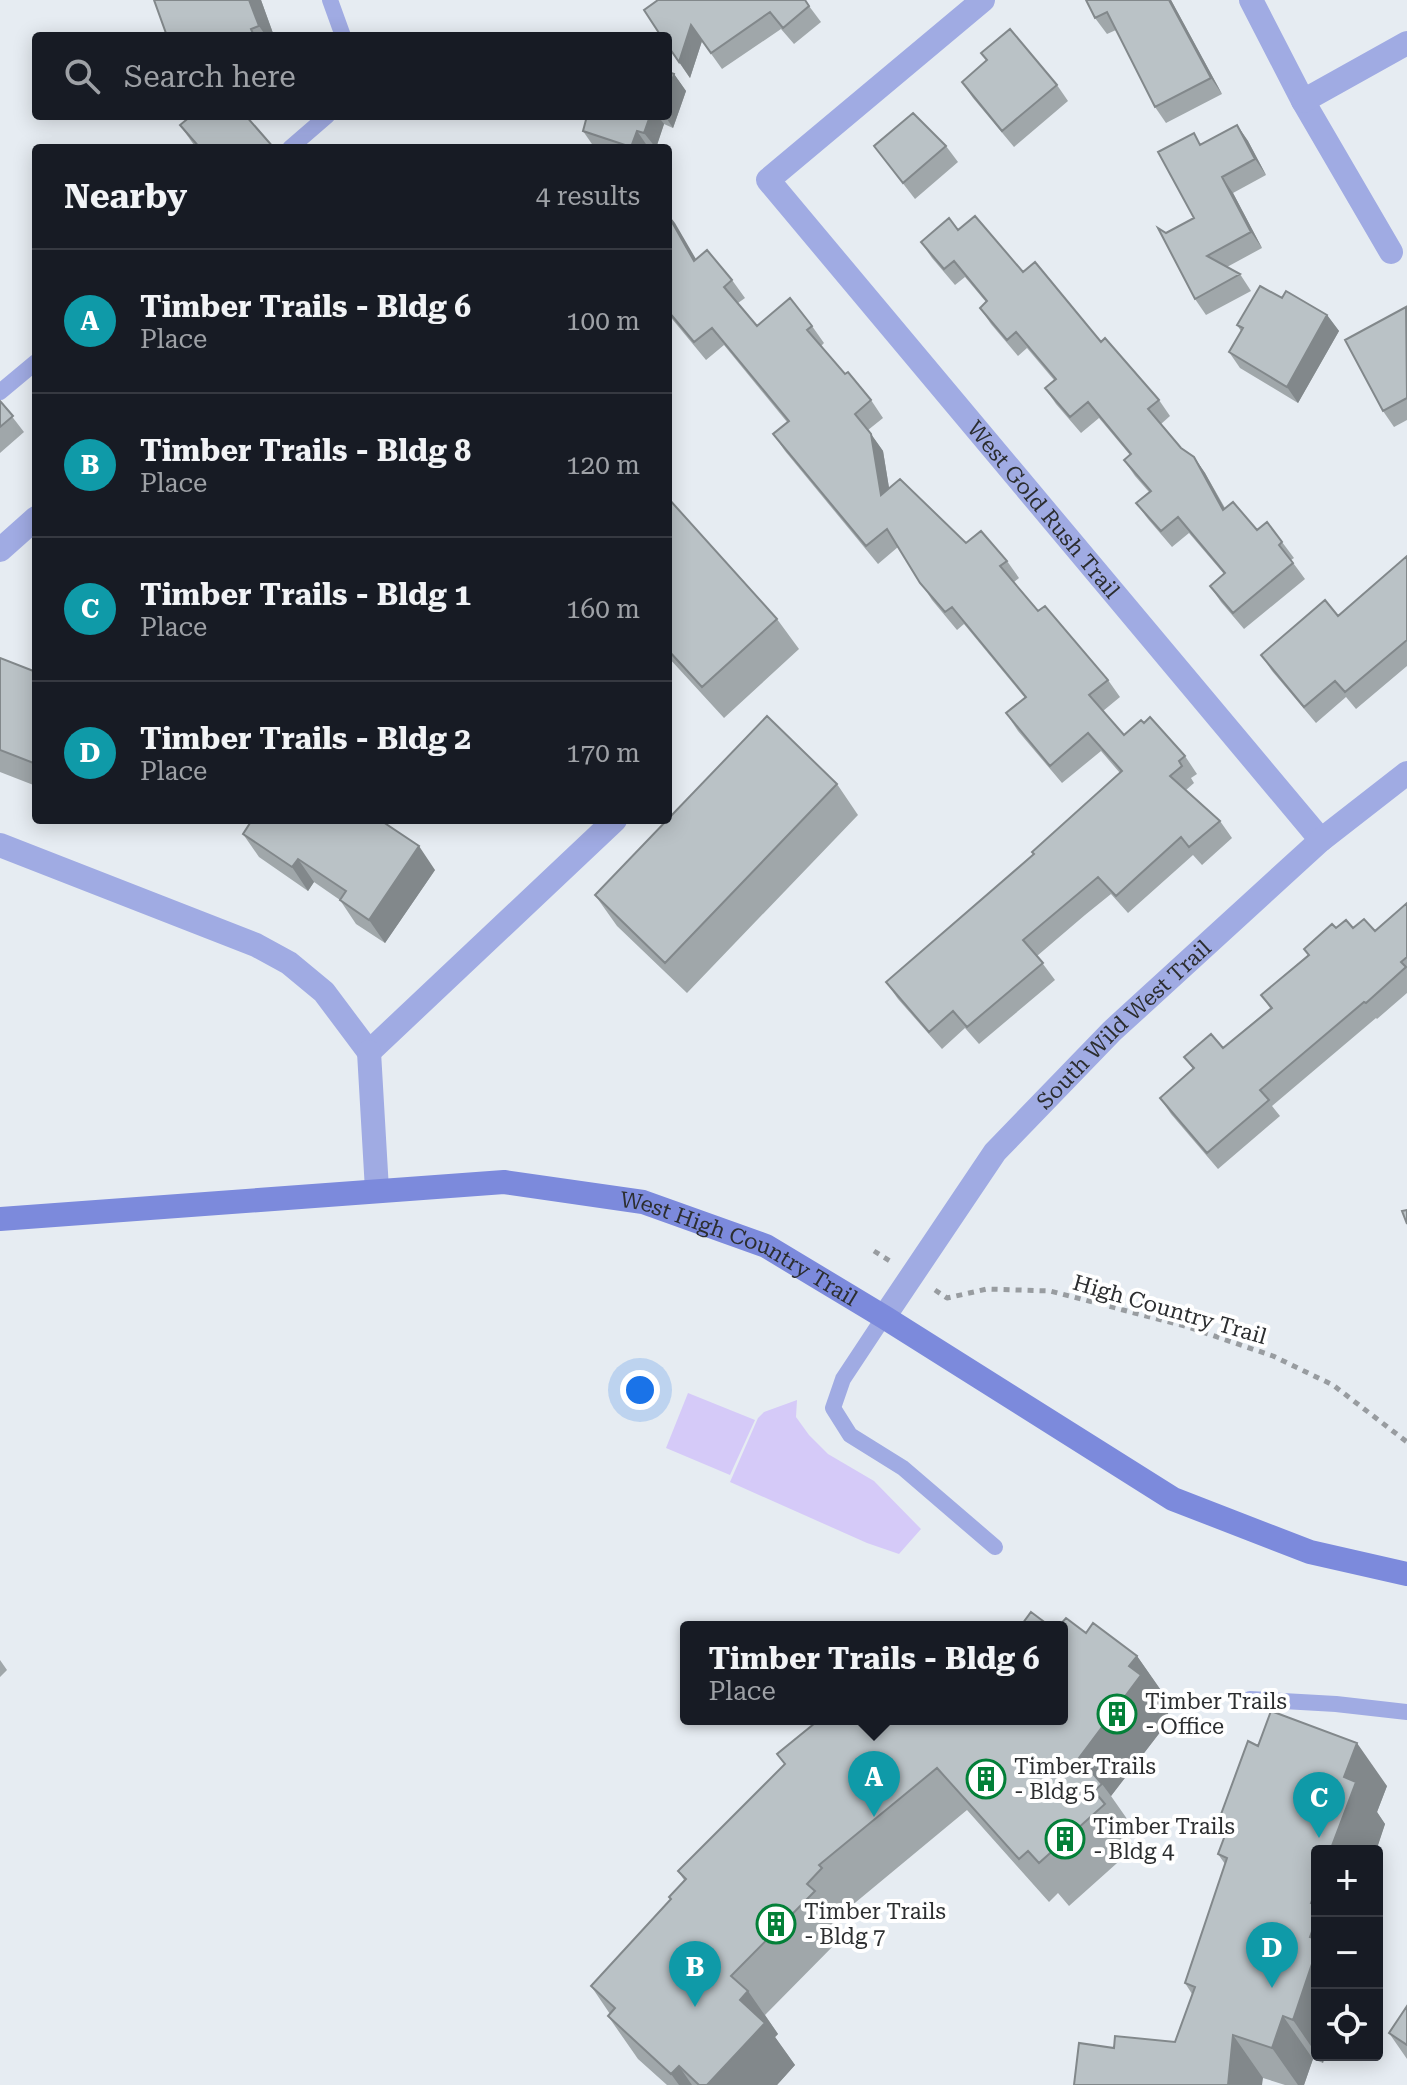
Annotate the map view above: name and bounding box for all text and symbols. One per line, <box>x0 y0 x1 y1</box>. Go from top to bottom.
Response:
search box <box>32 32 672 120</box>
icon: search <box>60 54 104 98</box>
text: Search here <box>124 59 296 94</box>
text: Nearby <box>64 176 187 216</box>
text: 4 results <box>536 181 640 211</box>
text: Timber Trails - Bldg 6 <box>140 289 471 324</box>
text: A <box>81 306 99 336</box>
text: 100 m <box>566 306 640 336</box>
text: Place <box>140 324 207 354</box>
street label: West Gold Rush Trail <box>962 416 1125 603</box>
text: Timber Trails - Bldg 8 <box>140 433 471 468</box>
text: B <box>81 450 99 480</box>
text: 120 m <box>566 450 640 480</box>
text: Place <box>140 468 207 498</box>
text: Timber Trails - Bldg 1 <box>140 577 471 612</box>
text: C <box>81 594 99 624</box>
text: 160 m <box>566 594 640 624</box>
text: Place <box>140 612 207 642</box>
text: Timber Trails - Bldg 2 <box>140 721 471 756</box>
text: D <box>80 738 100 768</box>
text: 170 m <box>566 738 640 768</box>
text: Place <box>140 756 207 786</box>
street label: South Wild West Trail <box>1032 935 1216 1114</box>
street label: West High Country Trail <box>619 1187 862 1311</box>
street label: High Country Trail <box>1070 1270 1270 1349</box>
your location <box>620 1370 660 1410</box>
popup <box>680 1621 1068 1725</box>
text: Timber Trails - Bldg 6 <box>708 1641 1040 1676</box>
text: Place <box>708 1676 776 1706</box>
place label: Timber Trails - Office <box>1145 1689 1287 1739</box>
building icon: Timber Trails - Office <box>1096 1693 1138 1735</box>
pin: A <box>848 1751 900 1817</box>
place label: Timber Trails - Bldg 5 <box>1014 1754 1156 1804</box>
building icon: Timber Trails - Bldg 5 <box>965 1758 1007 1800</box>
pin: C <box>1293 1772 1345 1838</box>
place label: Timber Trails - Bldg 4 <box>1093 1814 1235 1864</box>
building icon: Timber Trails - Bldg 4 <box>1044 1818 1086 1860</box>
map controls <box>1311 1845 1383 2061</box>
button: + <box>1311 1845 1383 1917</box>
place label: Timber Trails - Bldg 7 <box>804 1899 946 1949</box>
building icon: Timber Trails - Bldg 7 <box>755 1903 797 1945</box>
button: − <box>1311 1917 1383 1989</box>
pin: D <box>1246 1922 1298 1988</box>
pin: B <box>669 1941 721 2007</box>
button: locate <box>1311 1989 1383 2061</box>

